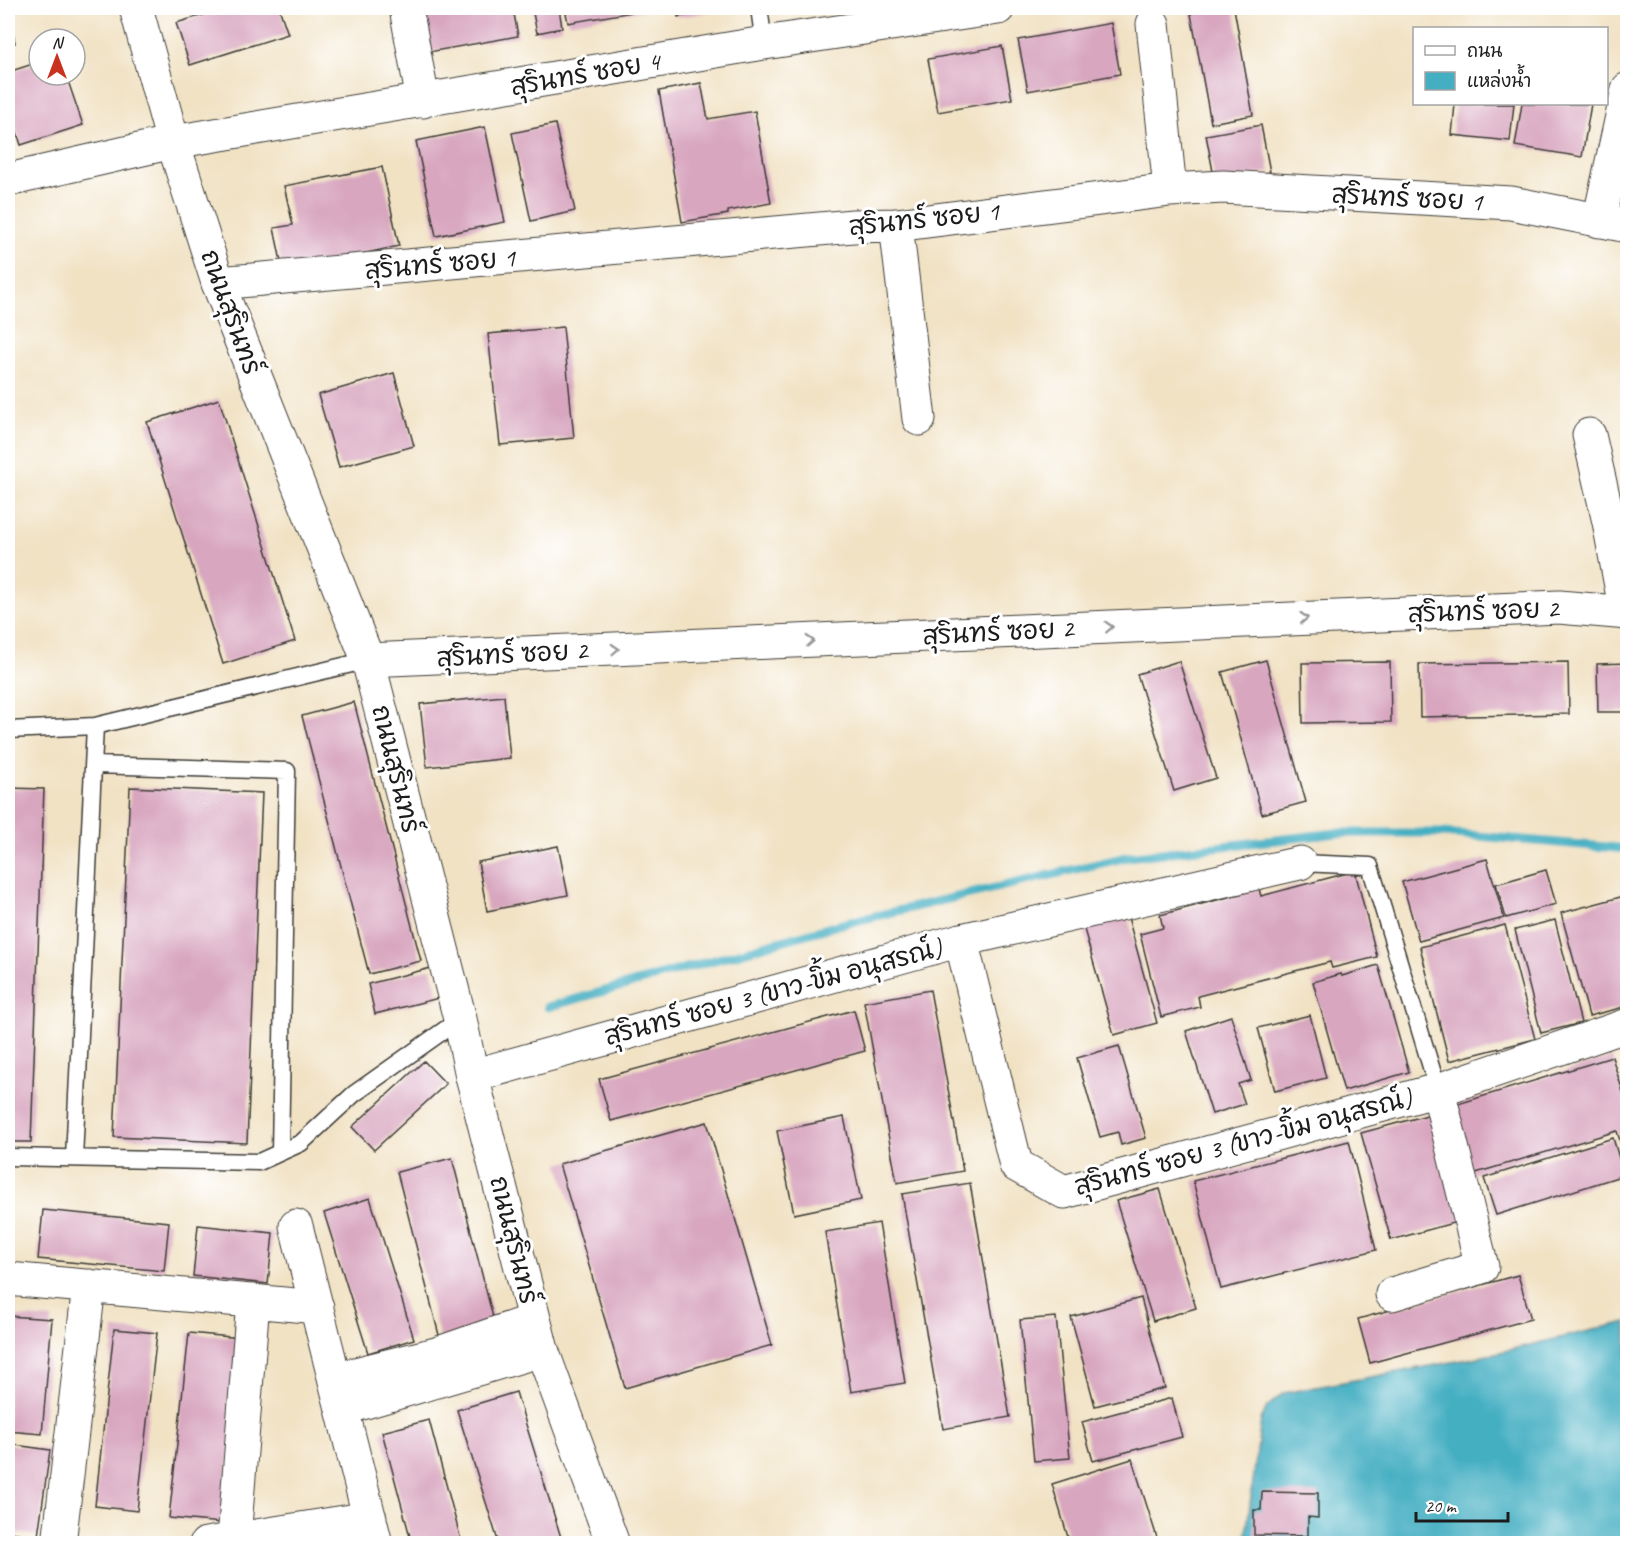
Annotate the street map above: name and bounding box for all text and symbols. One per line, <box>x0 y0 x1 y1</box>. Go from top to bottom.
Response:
north arrow <box>27 27 87 87</box>
legend <box>1413 27 1608 105</box>
text: N <box>52 33 65 53</box>
text: ถนน <box>1467 40 1502 62</box>
street label: สุรินทร์ ซอย 4 <box>508 44 665 105</box>
text: แหล่งน้ำ <box>1467 64 1531 92</box>
street label: สุรินทร์ ซอย 1 <box>1331 178 1485 220</box>
street label: สุรินทร์ ซอย 1 <box>847 195 1002 245</box>
street label: สุรินทร์ ซอย 1 <box>363 241 518 289</box>
street label: ถนนสุรินทร์ <box>191 245 269 380</box>
street label: สุรินทร์ ซอย 2 <box>1407 592 1561 632</box>
street label: สุรินทร์ ซอย 2 <box>922 611 1077 654</box>
one-way arrow <box>1300 612 1309 625</box>
one-way arrow <box>1105 621 1114 634</box>
street label: สุรินทร์ ซอย 2 <box>436 633 591 676</box>
one-way arrow <box>805 634 814 647</box>
one-way arrow <box>610 643 619 656</box>
street label: ถนนสุรินทร์ <box>362 702 428 837</box>
street label: สุรินทร์ ซอย 3 (ขาว-ขิ้ม อนุสรณ์) <box>599 925 947 1055</box>
street label: สุรินทร์ ซอย 3 (ขาว-ขิ้ม อนุสรณ์) <box>1069 1075 1417 1205</box>
street label: ถนนสุรินทร์ <box>480 1173 546 1308</box>
scale bar <box>1416 1485 1508 1523</box>
text: 20 m <box>1425 1495 1458 1517</box>

